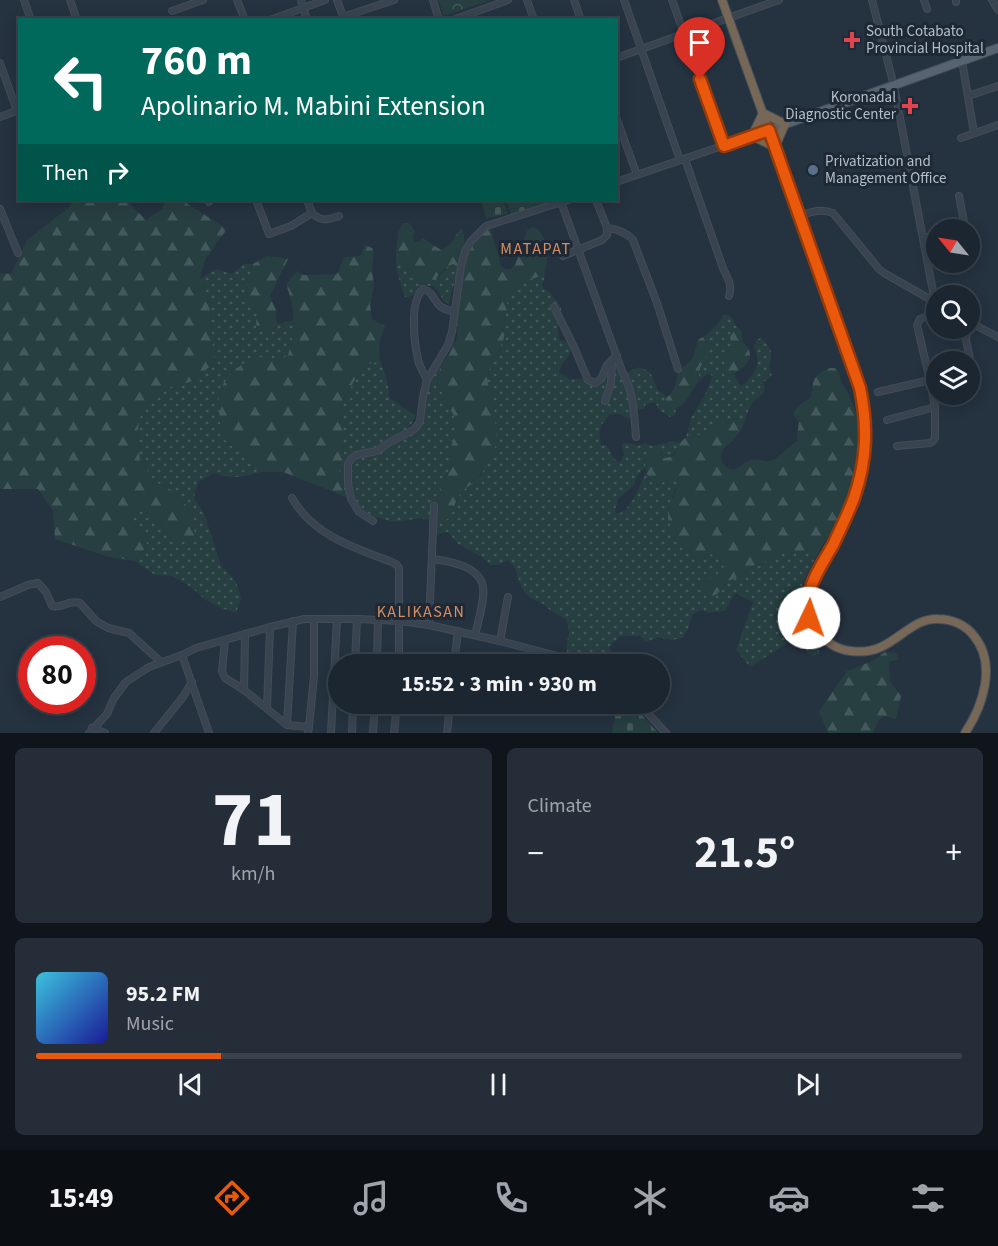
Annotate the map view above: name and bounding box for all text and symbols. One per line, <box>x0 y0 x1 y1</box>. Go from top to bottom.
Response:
pin <box>674 17 725 79</box>
place label: South Cotabato Provincial Hospital <box>866 21 984 59</box>
icon: arrive <box>683 26 716 59</box>
text: 760 m <box>141 31 252 91</box>
marker: South Cotabato Provincial Hospital <box>843 31 861 49</box>
icon: left <box>42 42 120 120</box>
text: Apolinario M. Mabini Extension <box>141 87 486 126</box>
place label: Koronadal Diagnostic Center <box>785 87 897 125</box>
marker: Koronadal Diagnostic Center <box>901 97 919 115</box>
place label: Privatization and Management Office <box>825 151 946 189</box>
icon: right <box>101 156 134 189</box>
text: Then <box>42 157 89 189</box>
marker: Privatization and Management Office <box>806 163 820 177</box>
north arrow <box>926 219 980 273</box>
map controls <box>926 219 980 405</box>
district label: MATAPAT <box>500 238 572 260</box>
button: search <box>926 285 980 339</box>
button: layers <box>926 351 980 405</box>
position arrow <box>777 586 841 650</box>
district label: KALIKASAN <box>377 601 465 623</box>
speed limit sign: 80 <box>18 636 96 714</box>
text: 15:52 · 3 min · 930 m <box>401 668 597 700</box>
text: 71 <box>212 765 294 876</box>
text: Climate <box>528 792 592 820</box>
text: 21.5° <box>694 821 795 885</box>
text: − <box>528 830 544 877</box>
text: + <box>946 830 962 877</box>
text: km/h <box>231 860 275 888</box>
text: 95.2 FM <box>126 978 200 1010</box>
text: Music <box>126 1010 174 1038</box>
icon: previous <box>174 1068 207 1101</box>
icon: pause <box>482 1068 515 1101</box>
icon: next <box>791 1068 824 1101</box>
icon: directions <box>211 1177 253 1219</box>
icon: music <box>350 1177 392 1219</box>
icon: phone <box>490 1177 532 1219</box>
icon: climate <box>629 1177 671 1219</box>
icon: car <box>768 1177 810 1219</box>
icon: filters <box>907 1177 949 1219</box>
text: 15:49 <box>49 1179 114 1218</box>

